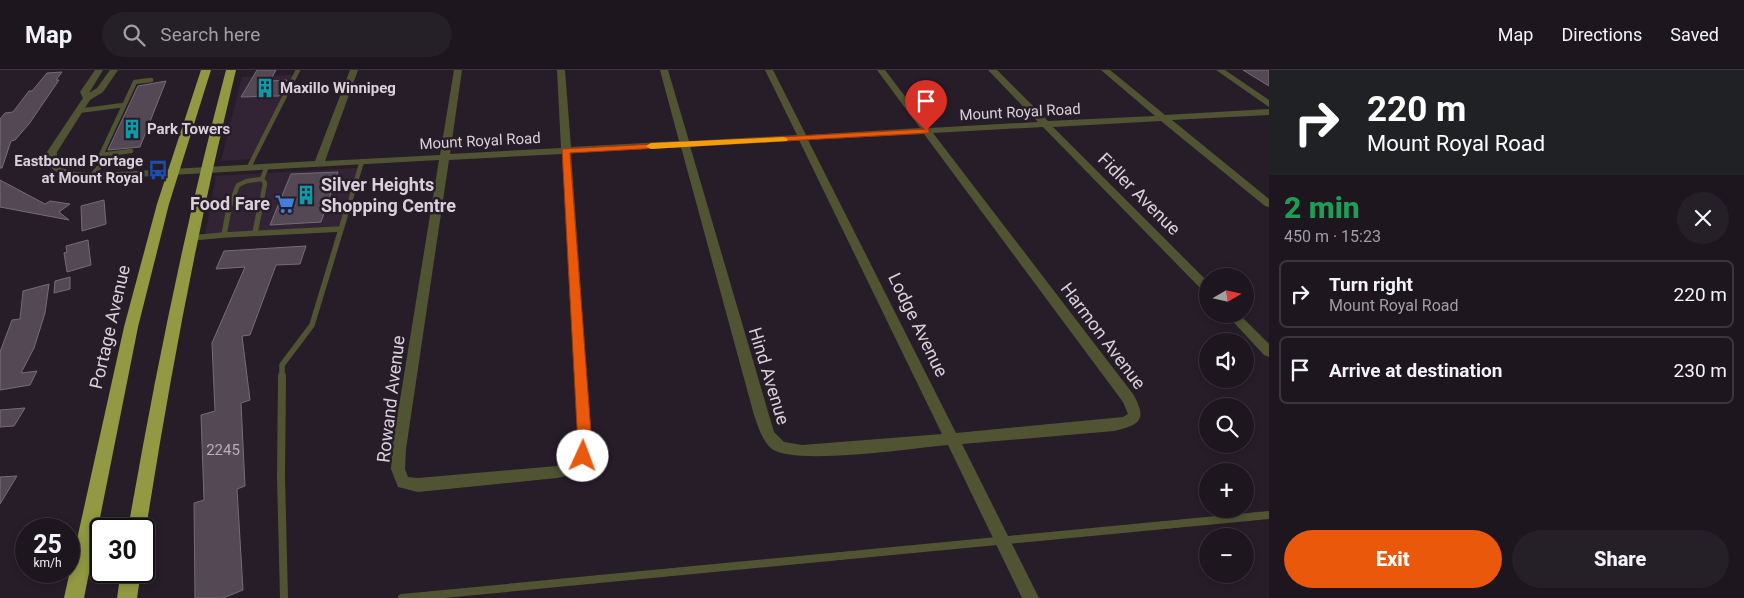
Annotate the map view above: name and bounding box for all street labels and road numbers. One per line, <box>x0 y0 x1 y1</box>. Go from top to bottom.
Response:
street label: Mount Royal Road <box>959 100 1081 124</box>
street label: Mount Royal Road <box>419 129 541 153</box>
street label: Fidler Avenue <box>1094 148 1185 239</box>
street label: Portage Avenue <box>85 263 134 391</box>
street label: Lodge Avenue <box>884 269 953 380</box>
street label: Harmon Avenue <box>1056 278 1150 393</box>
street label: Hind Avenue <box>745 325 794 427</box>
street label: Rowand Avenue <box>372 334 409 464</box>

